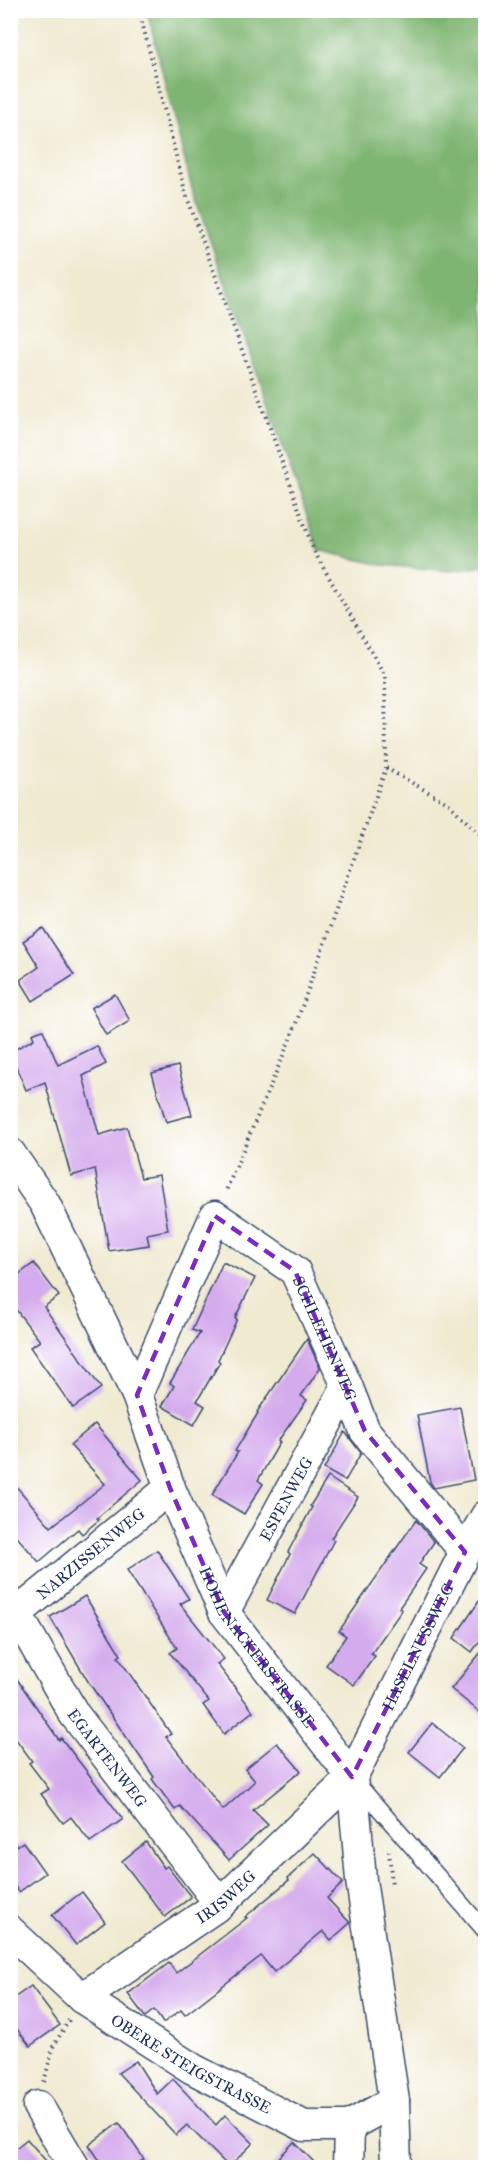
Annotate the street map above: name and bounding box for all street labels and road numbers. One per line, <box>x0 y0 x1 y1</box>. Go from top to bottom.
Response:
street label: SCHLEHENWEG <box>289 1273 361 1404</box>
street label: ESPENWEG <box>255 1453 317 1544</box>
street label: NARZISSENWEG <box>33 1503 149 1603</box>
street label: HOHENACKERSTRASSE <box>195 1564 319 1731</box>
street label: HASELNUSSWEG <box>378 1580 458 1714</box>
street label: EGARTENWEG <box>63 1705 151 1811</box>
street label: IRISWEG <box>192 1866 260 1928</box>
street label: OBERE STEIGSTRASSE <box>107 2010 274 2118</box>

